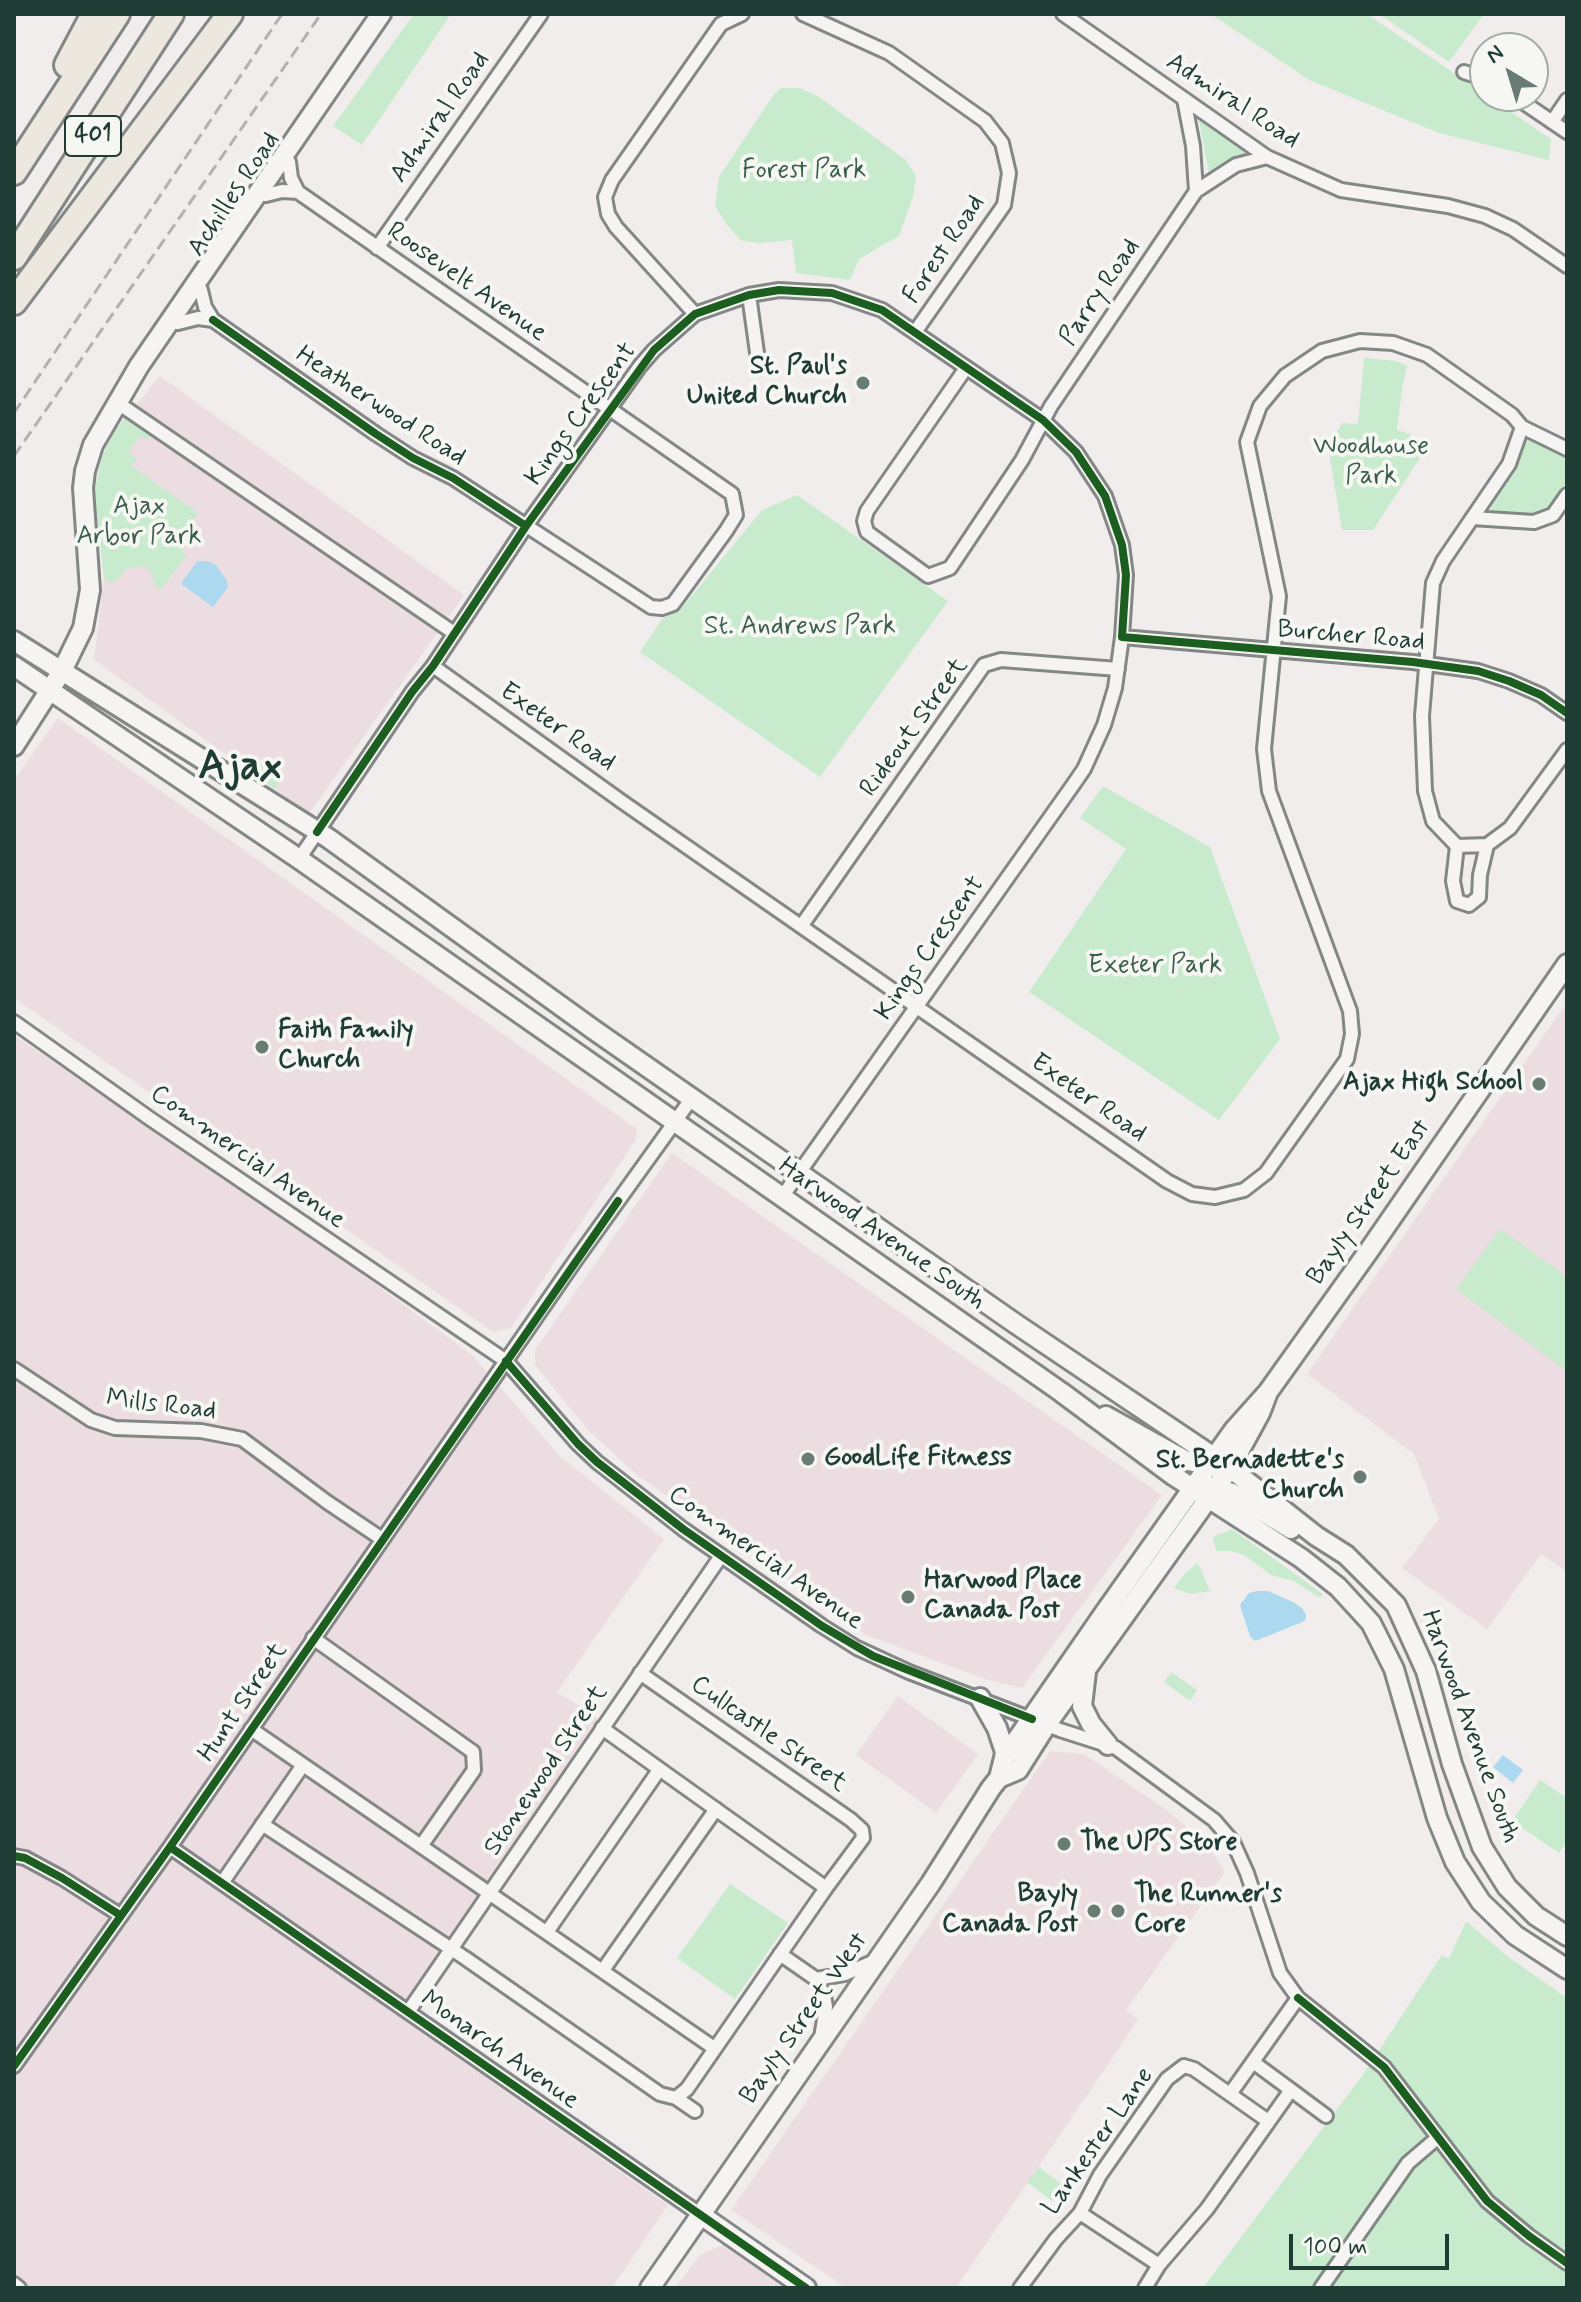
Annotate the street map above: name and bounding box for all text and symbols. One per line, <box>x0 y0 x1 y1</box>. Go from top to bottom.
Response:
north arrow <box>1469 32 1549 112</box>
text: N <box>1481 39 1510 70</box>
street label: Admiral Road <box>384 46 498 190</box>
street label: Admiral Road <box>1159 47 1305 157</box>
road number: 401 <box>65 116 121 156</box>
street label: Achilles Road <box>182 127 288 263</box>
park label: Forest Park <box>742 156 866 188</box>
street label: Forest Road <box>897 190 993 310</box>
street label: Roosevelt Avenue <box>380 216 552 350</box>
street label: Parry Road <box>1054 234 1148 352</box>
street label: Kings Crescent <box>520 337 644 493</box>
street label: Heatherwood Road <box>289 340 471 474</box>
place label: St. Paul's United Church <box>687 352 847 414</box>
marker: St. Paul's United Church <box>854 374 872 392</box>
park label: Woodhouse Park <box>1313 432 1429 494</box>
park label: Ajax Arbor Park <box>77 492 201 554</box>
park label: St. Andrews Park <box>704 612 896 644</box>
street label: Burcher Road <box>1276 615 1426 659</box>
street label: Rideout Street <box>854 652 976 804</box>
street label: Exeter Road <box>493 677 621 779</box>
district label: Ajax <box>198 744 282 794</box>
street label: Kings Crescent <box>870 871 992 1027</box>
park label: Exeter Park <box>1088 951 1222 983</box>
place label: Faith Family Church <box>278 1016 414 1078</box>
marker: Faith Family Church <box>253 1038 271 1056</box>
street label: Exeter Road <box>1024 1048 1152 1150</box>
place label: Ajax High School <box>1343 1068 1523 1100</box>
marker: Ajax High School <box>1530 1075 1548 1093</box>
street label: Commercial Avenue <box>144 1079 350 1237</box>
street label: Bayly Street East <box>1301 1114 1439 1292</box>
street label: Harwood Avenue South <box>772 1152 990 1318</box>
street label: Mills Road <box>104 1384 218 1428</box>
place label: GoodLife Fitness <box>824 1443 1012 1475</box>
place label: St. Bernadette's Church <box>1156 1446 1344 1508</box>
marker: GoodLife Fitness <box>799 1450 817 1468</box>
marker: St. Bernadette's Church <box>1351 1468 1369 1486</box>
street label: Commercial Avenue <box>662 1480 868 1638</box>
place label: Harwood Place Canada Post <box>924 1566 1082 1628</box>
marker: Harwood Place Canada Post <box>899 1588 917 1606</box>
street label: Harwood Avenue South <box>1412 1606 1526 1848</box>
street label: Hunt Street <box>193 1637 295 1769</box>
street label: Cullcastle Street <box>684 1670 852 1800</box>
street label: Stonewood Street <box>478 1680 616 1862</box>
place label: The UPS Store <box>1080 1828 1237 1860</box>
marker: The UPS Store <box>1055 1835 1073 1853</box>
place label: Bayly Canada Post <box>942 1880 1078 1942</box>
place label: The Runner's Core <box>1134 1880 1282 1942</box>
marker: Bayly Canada Post <box>1085 1902 1103 1920</box>
marker: The Runner's Core <box>1109 1902 1127 1920</box>
street label: Bayly Street West <box>734 1927 876 2111</box>
street label: Monarch Avenue <box>414 1985 584 2117</box>
street label: Lankester Lane <box>1037 2062 1161 2222</box>
scale bar <box>1293 2218 1453 2268</box>
text: 100 m <box>1303 2232 1367 2263</box>

